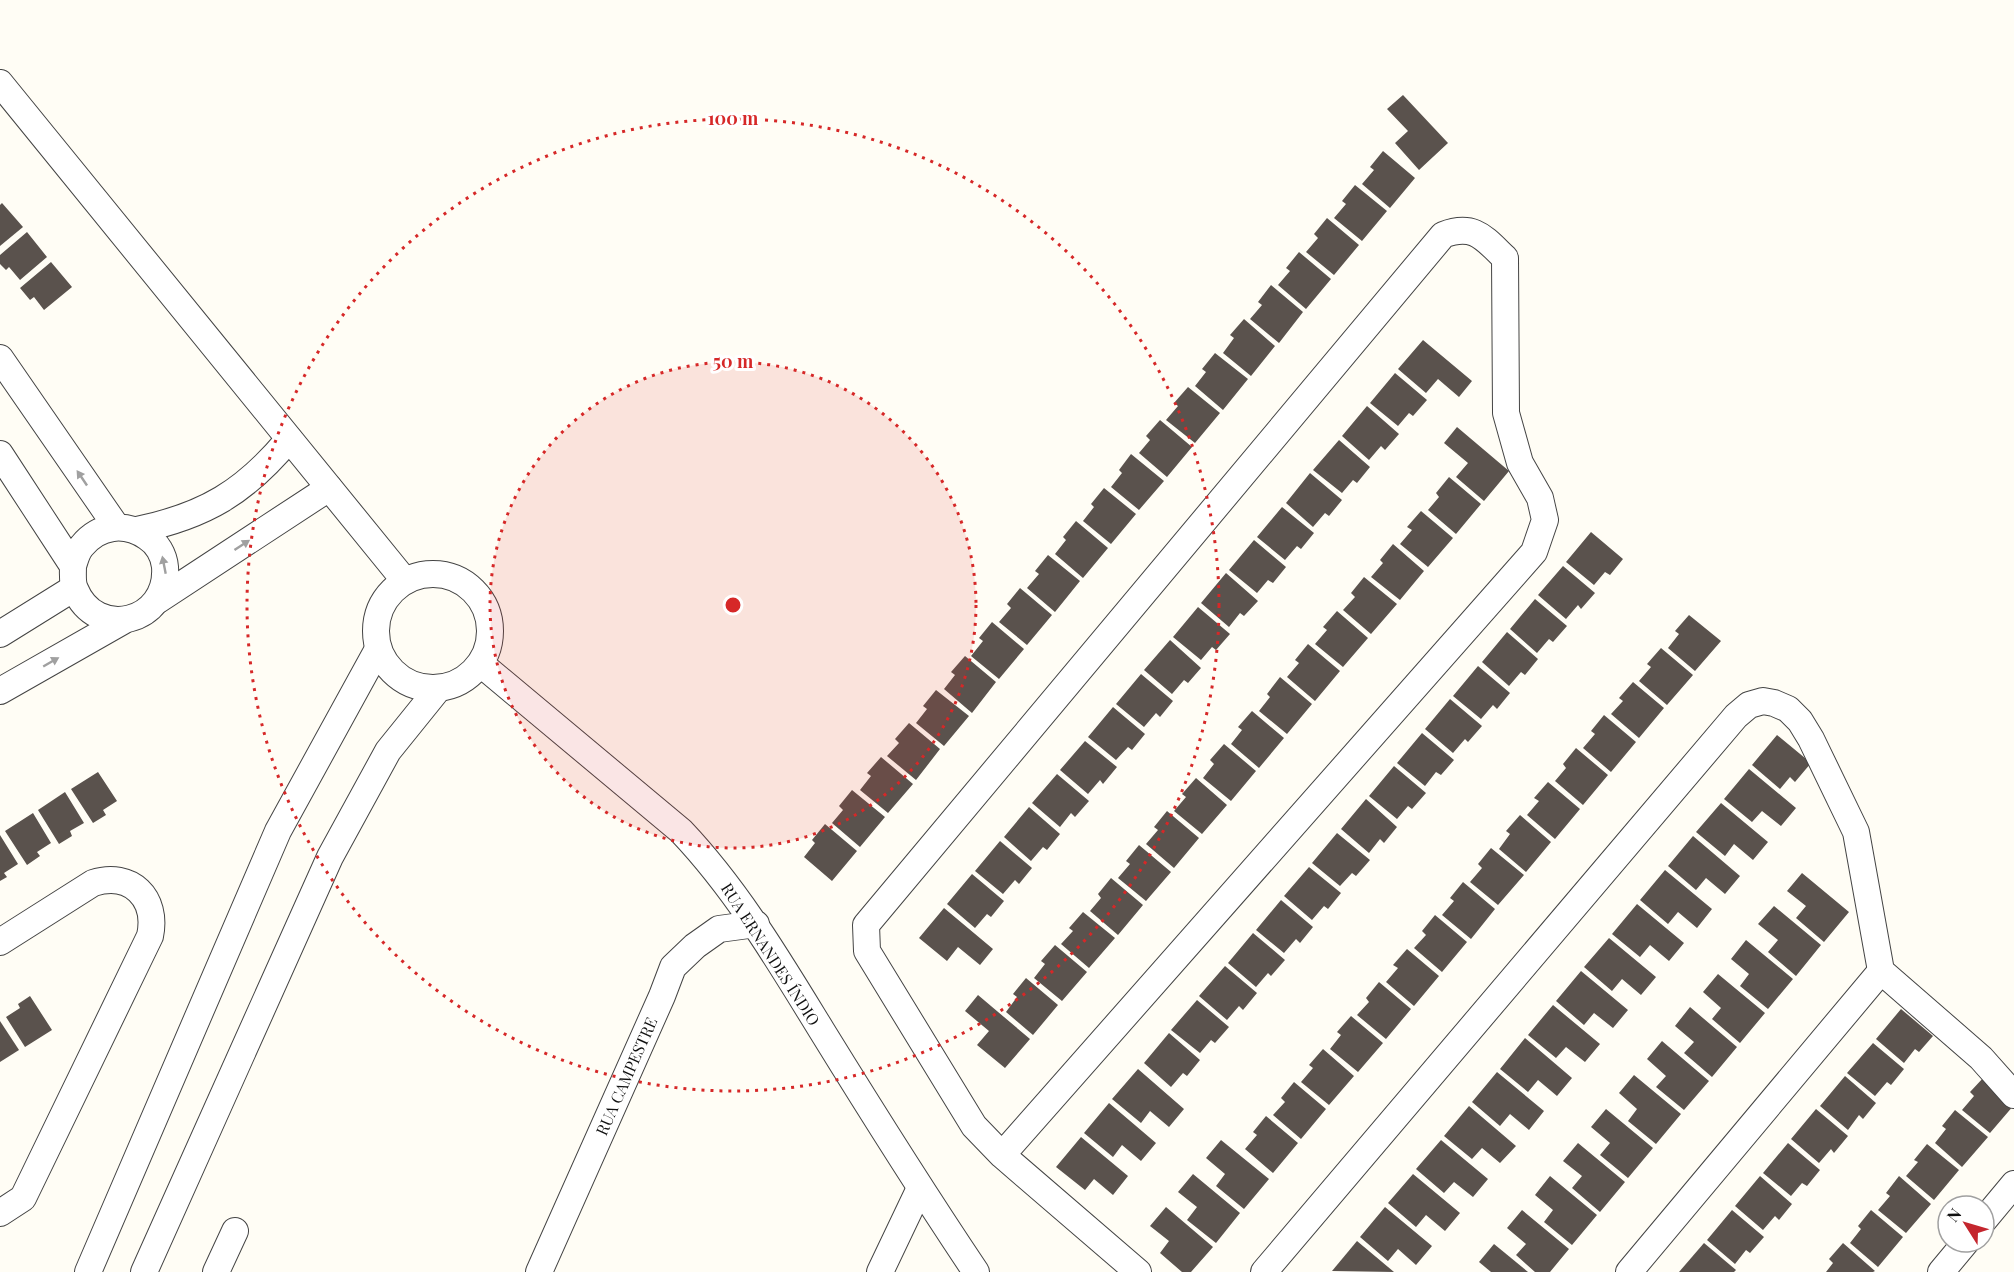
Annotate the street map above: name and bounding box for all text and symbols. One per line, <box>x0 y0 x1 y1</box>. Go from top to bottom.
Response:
text: 100 m <box>708 106 759 130</box>
text: 50 m <box>713 349 754 373</box>
one-way arrow <box>76 471 88 487</box>
one-way arrow <box>234 539 250 551</box>
one-way arrow <box>159 555 168 574</box>
centre of rings <box>723 595 743 615</box>
one-way arrow <box>43 656 59 667</box>
street label: RUA ERNANDES ÍNDIO <box>717 879 825 1030</box>
street label: RUA CAMPESTRE <box>591 1014 661 1138</box>
north arrow <box>1936 1194 1996 1254</box>
text: N <box>1942 1203 1966 1226</box>

